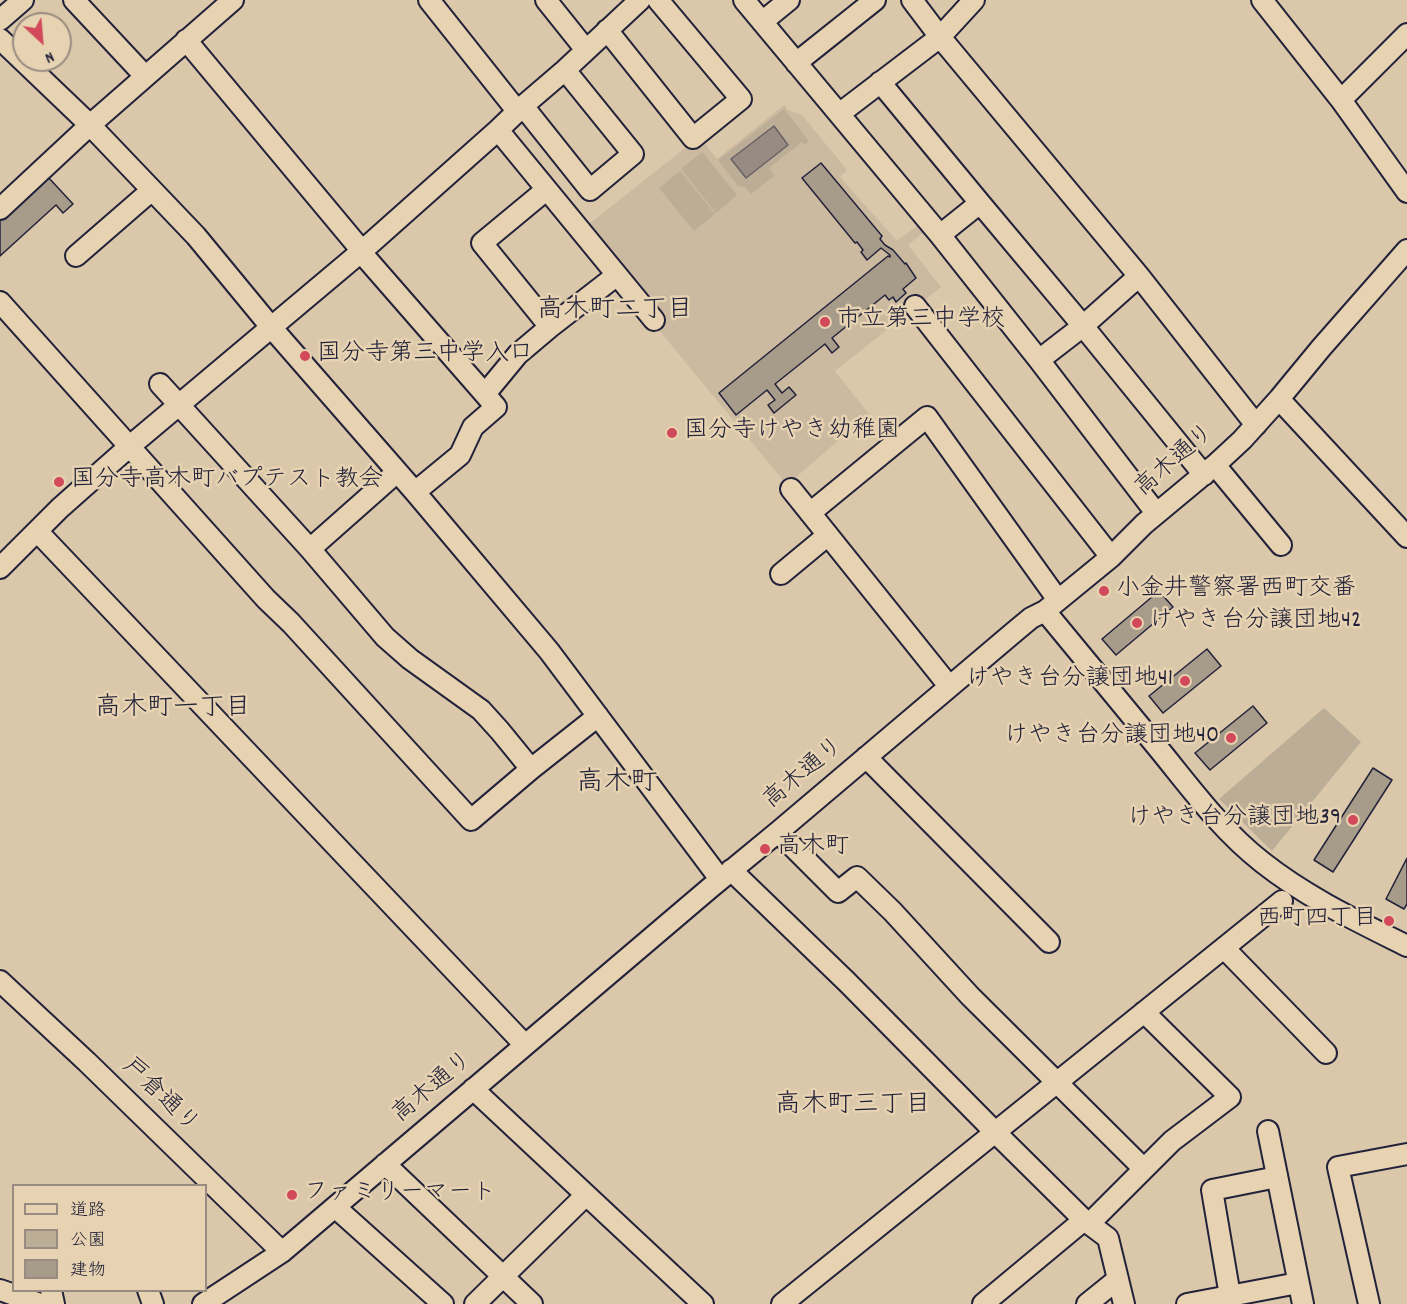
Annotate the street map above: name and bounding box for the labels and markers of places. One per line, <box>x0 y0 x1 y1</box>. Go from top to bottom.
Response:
place label: 市立第三中学校 <box>837 308 1005 336</box>
marker: 市立第三中学校 <box>818 315 832 329</box>
place label: 国分寺第三中学入口 <box>317 342 533 370</box>
marker: 国分寺第三中学入口 <box>298 349 312 363</box>
place label: 国分寺けやき幼稚園 <box>684 419 900 447</box>
marker: 国分寺けやき幼稚園 <box>665 426 679 440</box>
place label: 国分寺高木町バプテスト教会 <box>71 468 383 496</box>
marker: 国分寺高木町バプテスト教会 <box>52 475 66 489</box>
place label: 小金井警察署西町交番 <box>1116 577 1356 605</box>
marker: 小金井警察署西町交番 <box>1097 584 1111 598</box>
place label: けやき台分譲団地42 <box>1149 609 1361 637</box>
marker: けやき台分譲団地42 <box>1130 616 1144 630</box>
place label: けやき台分譲団地41 <box>966 667 1173 695</box>
marker: けやき台分譲団地41 <box>1178 674 1192 688</box>
place label: けやき台分譲団地40 <box>1004 724 1219 752</box>
marker: けやき台分譲団地40 <box>1224 731 1238 745</box>
place label: けやき台分譲団地39 <box>1127 806 1341 834</box>
marker: けやき台分譲団地39 <box>1346 813 1360 827</box>
place label: 高木町 <box>777 835 849 863</box>
marker: 高木町 <box>758 842 772 856</box>
place label: 西町四丁目 <box>1257 907 1377 935</box>
marker: 西町四丁目 <box>1382 914 1396 928</box>
place label: ファミリーマート <box>304 1181 496 1209</box>
marker: ファミリーマート <box>285 1188 299 1202</box>

